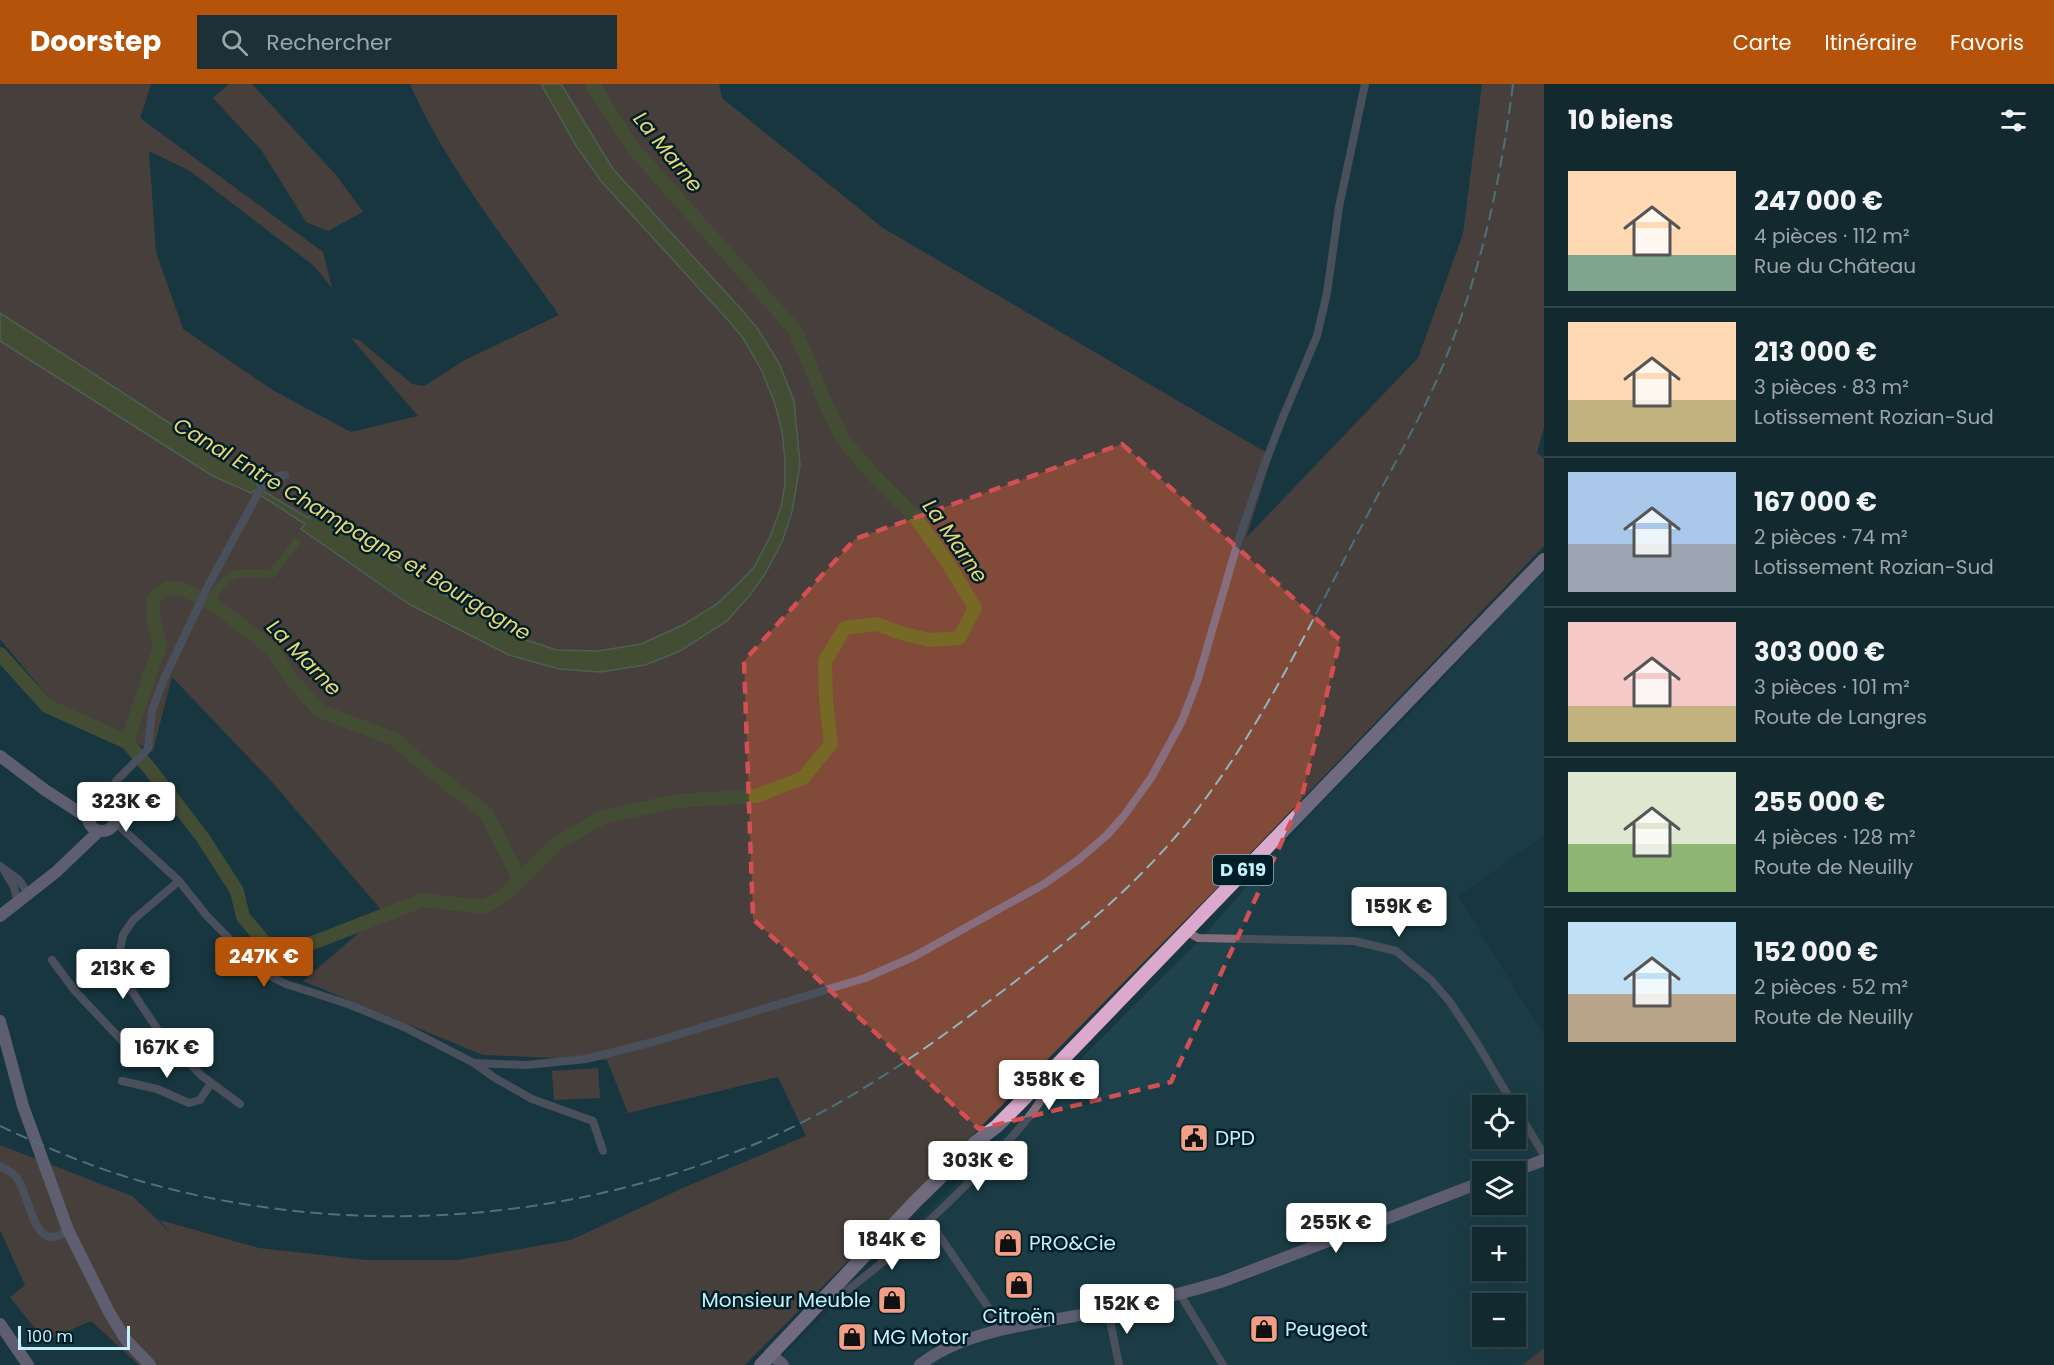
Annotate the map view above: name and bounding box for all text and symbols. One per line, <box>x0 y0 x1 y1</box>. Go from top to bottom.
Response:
search box <box>197 15 617 69</box>
text: Doorstep <box>30 22 161 61</box>
icon: search <box>218 26 251 59</box>
text: Rechercher <box>266 27 392 58</box>
text: Carte <box>1733 28 1792 57</box>
text: Itinéraire <box>1825 28 1917 57</box>
text: Favoris <box>1950 28 2024 57</box>
text: 10 biens <box>1568 102 1674 138</box>
icon: filters <box>1997 104 2030 137</box>
water label: La Marne <box>627 105 710 198</box>
text: 247 000 € <box>1754 183 1883 219</box>
icon: home <box>1616 195 1688 267</box>
text: 4 pièces · 112 m² <box>1754 222 1910 250</box>
text: Rue du Château <box>1754 252 1916 280</box>
text: 213 000 € <box>1754 334 1877 370</box>
icon: home <box>1616 346 1688 418</box>
text: 3 pièces · 83 m² <box>1754 373 1909 401</box>
text: Lotissement Rozian-Sud <box>1754 403 1994 431</box>
water label: Canal Entre Champagne et Bourgogne <box>168 410 536 647</box>
text: 167 000 € <box>1754 484 1877 520</box>
water label: La Marne <box>916 493 995 588</box>
icon: home <box>1616 496 1688 568</box>
text: 2 pièces · 74 m² <box>1754 523 1908 551</box>
text: Lotissement Rozian-Sud <box>1754 553 1994 581</box>
water label: La Marne <box>261 613 348 702</box>
text: 303 000 € <box>1754 634 1885 670</box>
icon: home <box>1616 646 1688 718</box>
text: 3 pièces · 101 m² <box>1754 673 1910 701</box>
text: Route de Langres <box>1754 703 1927 731</box>
pin: 323K € <box>77 782 175 833</box>
text: 255 000 € <box>1754 784 1885 820</box>
text: 323K € <box>91 787 161 815</box>
icon: home <box>1616 796 1688 868</box>
text: 4 pièces · 128 m² <box>1754 823 1916 851</box>
text: Route de Neuilly <box>1754 853 1913 881</box>
road number: D 619 <box>1213 855 1273 885</box>
pin: 159K € <box>1350 887 1448 938</box>
text: 159K € <box>1366 892 1432 920</box>
text: 152 000 € <box>1754 934 1878 970</box>
pin: 247K € <box>215 937 313 988</box>
text: 247K € <box>229 942 299 970</box>
icon: home <box>1616 946 1688 1018</box>
pin: 213K € <box>74 949 172 1000</box>
text: 213K € <box>90 954 156 982</box>
text: 2 pièces · 52 m² <box>1754 973 1908 1001</box>
text: Route de Neuilly <box>1754 1003 1913 1031</box>
pin: 167K € <box>118 1028 216 1079</box>
text: 167K € <box>134 1033 200 1061</box>
pin: 358K € <box>1000 1060 1098 1111</box>
text: 358K € <box>1013 1065 1085 1093</box>
map controls <box>1472 1095 1526 1347</box>
button: locate <box>1472 1095 1526 1149</box>
public building icon: DPD <box>1178 1122 1210 1154</box>
place label: DPD <box>1215 1124 1255 1152</box>
pin: 303K € <box>929 1141 1027 1192</box>
text: 303K € <box>942 1146 1014 1174</box>
button: layers <box>1472 1161 1526 1215</box>
pin: 255K € <box>1287 1203 1385 1254</box>
text: 255K € <box>1300 1208 1372 1236</box>
pin: 184K € <box>843 1220 941 1271</box>
text: 184K € <box>858 1225 926 1253</box>
shop icon: PRO&Cie <box>992 1227 1024 1259</box>
button: + <box>1472 1227 1526 1281</box>
place label: PRO&Cie <box>1029 1229 1116 1257</box>
shop icon: Citroën <box>1003 1269 1035 1301</box>
shop icon: Monsieur Meuble <box>876 1284 908 1316</box>
pin: 152K € <box>1078 1284 1176 1335</box>
place label: Monsieur Meuble <box>702 1286 871 1314</box>
text: 152K € <box>1094 1289 1160 1317</box>
button: − <box>1472 1293 1526 1347</box>
place label: Citroën <box>982 1302 1056 1330</box>
shop icon: Peugeot <box>1248 1313 1280 1345</box>
place label: Peugeot <box>1285 1315 1368 1343</box>
shop icon: MG Motor <box>836 1321 868 1353</box>
scale bar <box>18 1323 130 1350</box>
place label: MG Motor <box>873 1323 969 1351</box>
text: 100 m <box>27 1325 73 1348</box>

